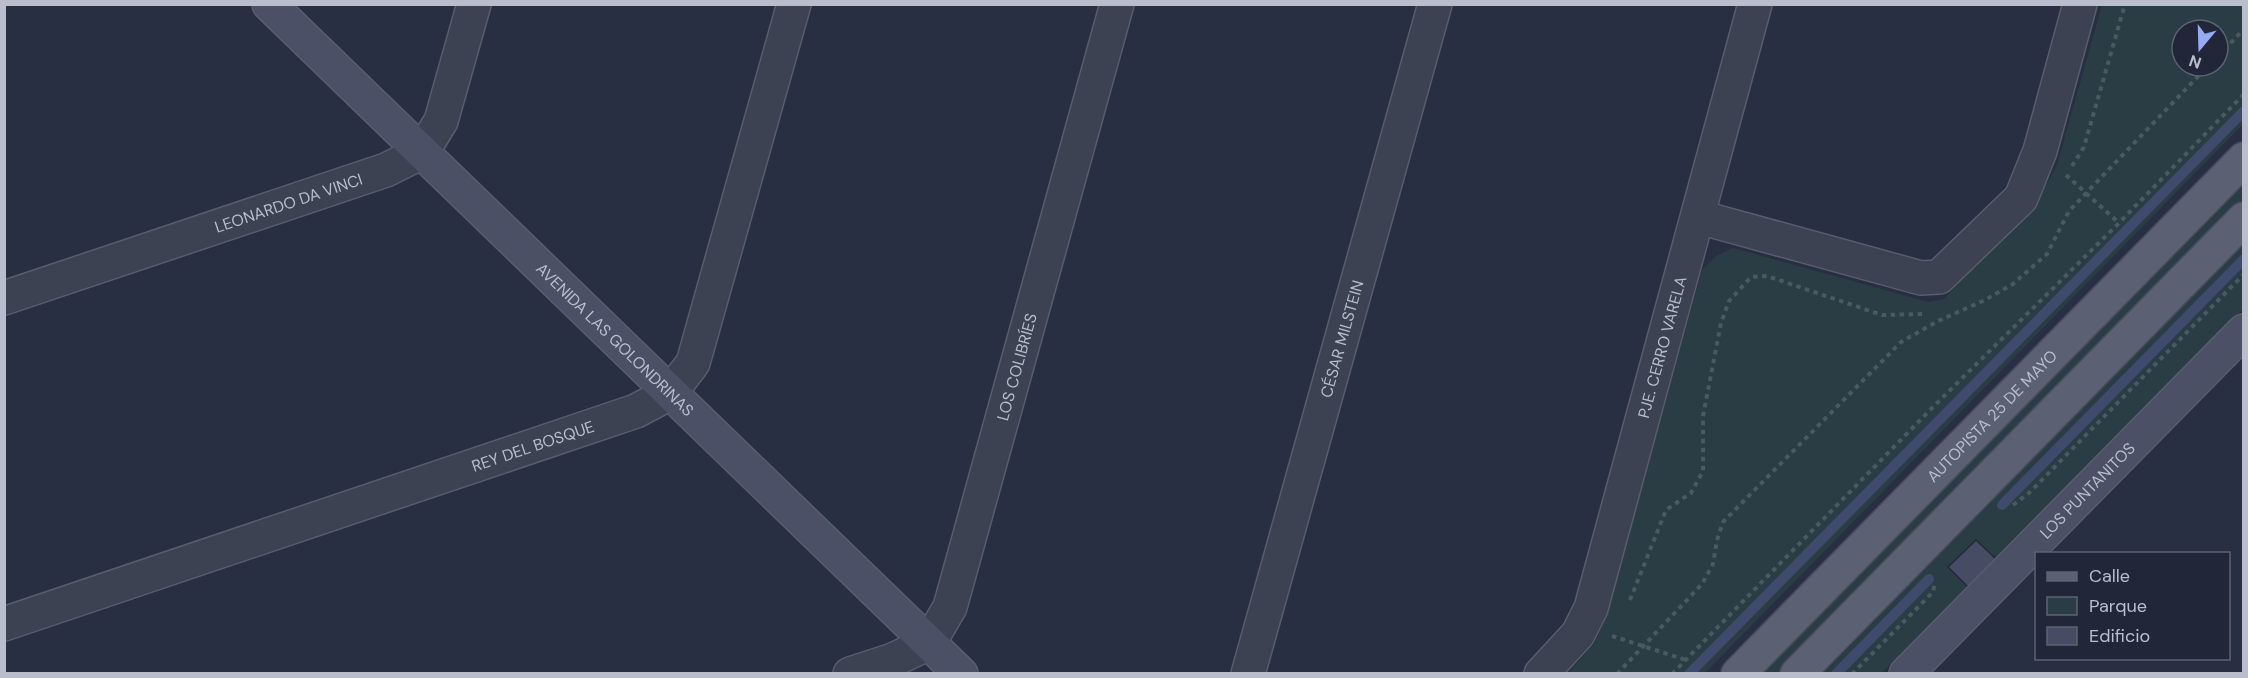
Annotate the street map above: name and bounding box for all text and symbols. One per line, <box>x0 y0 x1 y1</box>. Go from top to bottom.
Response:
north arrow <box>2170 18 2230 78</box>
text: N <box>2186 50 2204 74</box>
street label: LEONARDO DA VINCI <box>212 168 365 237</box>
street label: AVENIDA LAS GOLONDRINAS <box>532 258 699 421</box>
street label: PJE. CERRO VARELA <box>1633 273 1691 420</box>
street label: CÉSAR MILSTEIN <box>1315 278 1368 400</box>
street label: LOS COLIBRÍES <box>992 311 1041 423</box>
street label: AUTOPISTA 25 DE MAYO <box>1922 345 2061 486</box>
street label: REY DEL BOSQUE <box>469 415 597 476</box>
street label: LOS PUNTANITOS <box>2035 437 2139 543</box>
legend <box>2035 552 2230 660</box>
text: Calle <box>2089 564 2130 588</box>
text: Parque <box>2089 594 2147 618</box>
text: Edificio <box>2089 624 2150 648</box>

